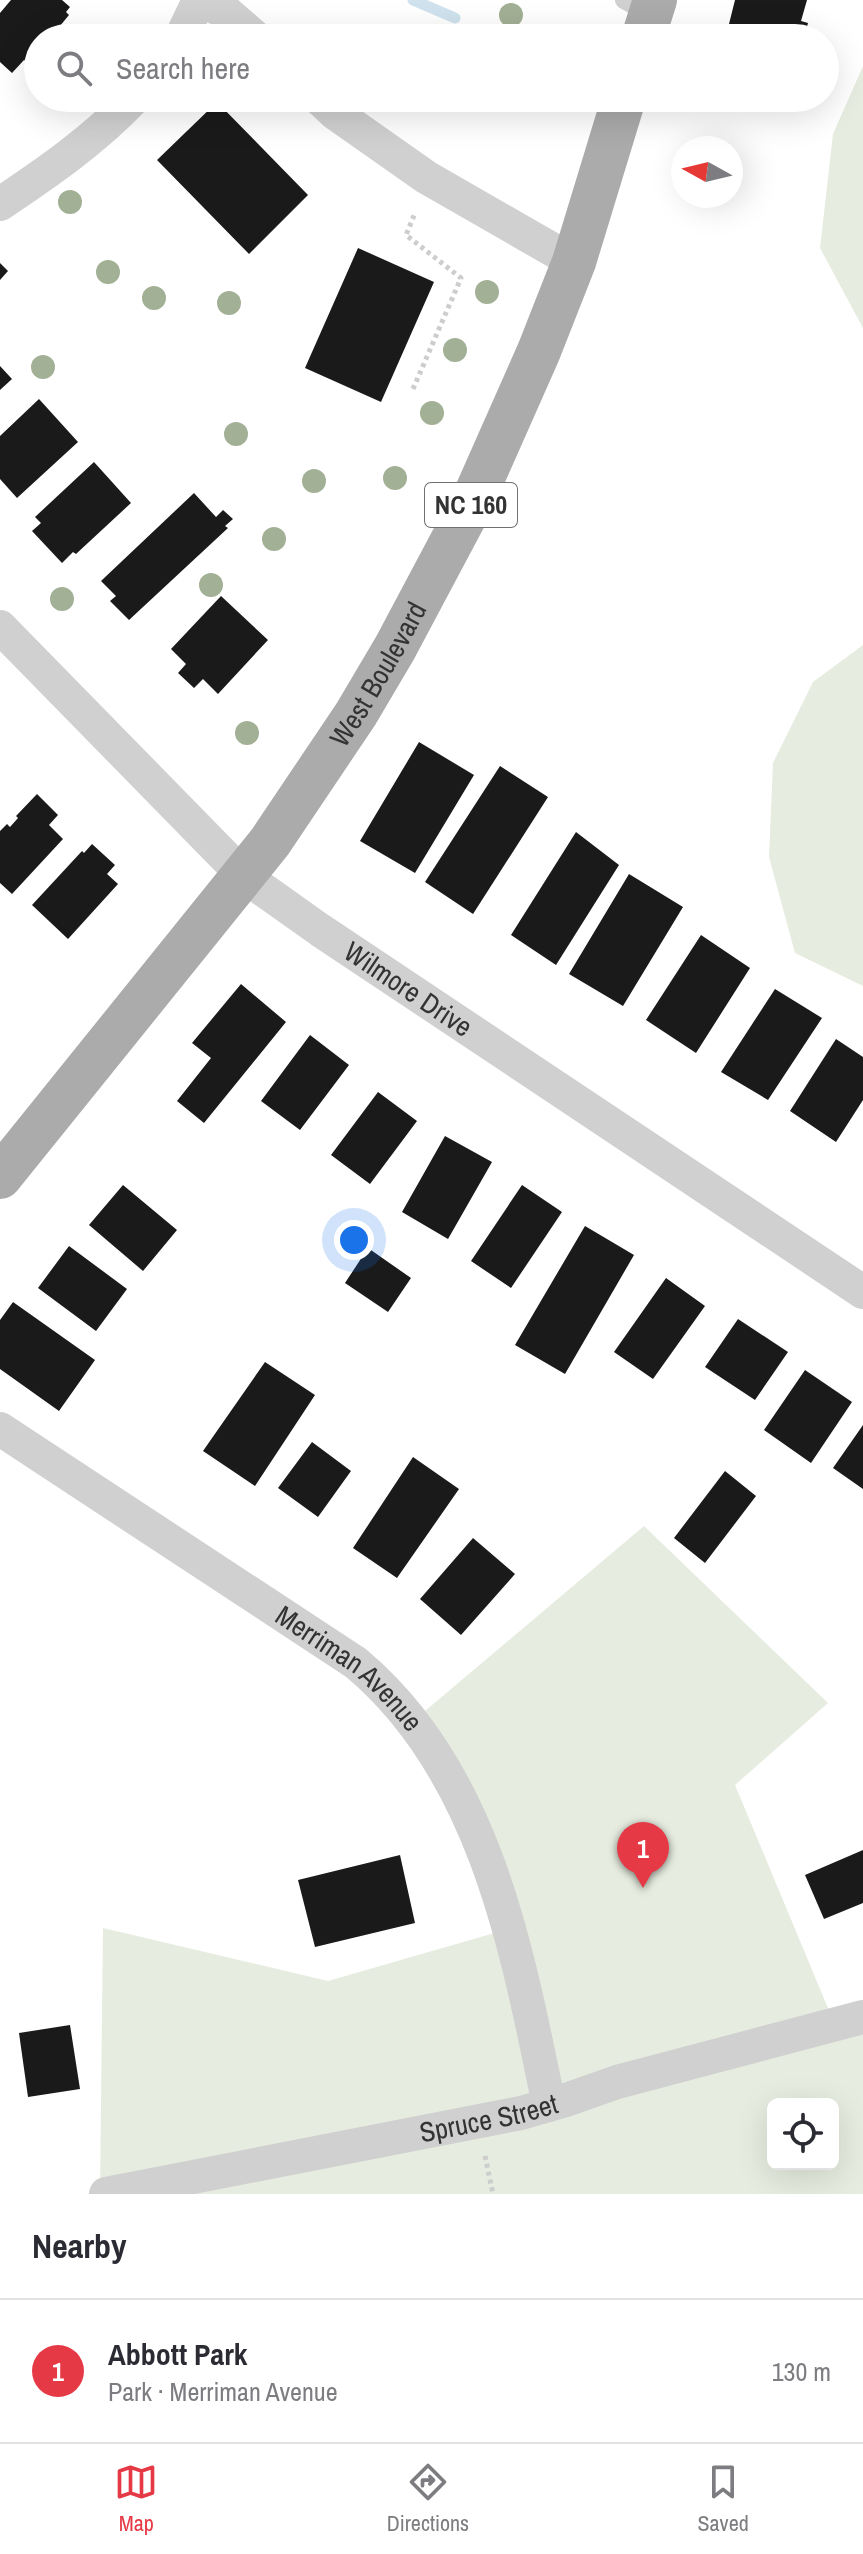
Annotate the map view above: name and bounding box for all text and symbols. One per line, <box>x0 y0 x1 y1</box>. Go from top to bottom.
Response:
search box <box>24 24 839 112</box>
icon: search <box>52 46 96 90</box>
text: Search here <box>116 48 250 88</box>
north arrow <box>671 136 743 208</box>
road number: NC 160 <box>425 483 517 527</box>
street label: West Boulevard <box>321 595 435 754</box>
street label: Wilmore Drive <box>337 932 480 1045</box>
your location <box>334 1220 374 1260</box>
street label: Merriman Avenue <box>268 1596 432 1739</box>
pin: 1 <box>617 1822 669 1888</box>
street label: Spruce Street <box>416 2084 562 2151</box>
map controls <box>767 2098 839 2170</box>
button: locate <box>767 2098 839 2170</box>
text: Nearby <box>32 2223 127 2269</box>
text: Abbott Park <box>108 2334 247 2374</box>
text: 1 <box>52 2354 64 2389</box>
text: 130 m <box>772 2354 831 2389</box>
text: Park · Merriman Avenue <box>108 2374 338 2409</box>
tab: Map <box>114 2460 158 2538</box>
tab: Directions <box>387 2460 469 2538</box>
tab: Saved <box>698 2460 749 2538</box>

